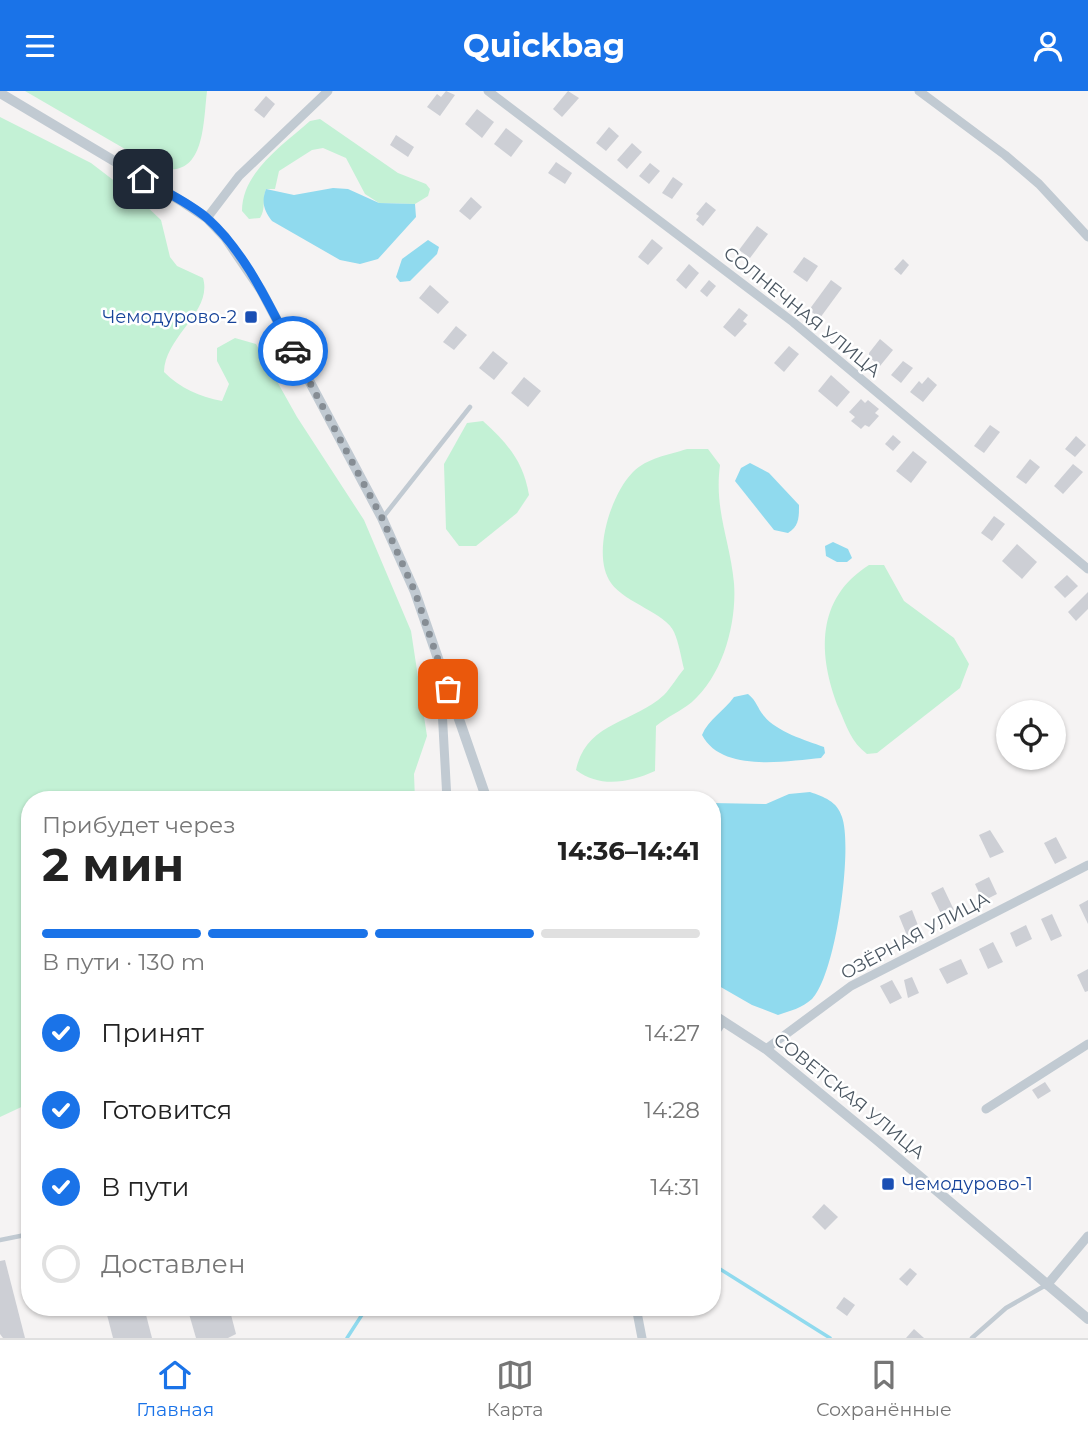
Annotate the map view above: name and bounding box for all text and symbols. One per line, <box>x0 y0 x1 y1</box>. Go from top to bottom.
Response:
text: Quickbag <box>463 26 625 65</box>
icon: menu <box>21 27 59 65</box>
icon: person <box>1029 27 1067 65</box>
pin <box>113 149 173 209</box>
icon: home <box>124 160 162 198</box>
street label: СОЛНЕЧНАЯ УЛИЦА <box>719 242 885 382</box>
place label: Чемодурово-2 <box>102 306 237 328</box>
marker: Чемодурово-2 <box>243 309 259 325</box>
courier <box>258 316 328 386</box>
icon: car <box>274 332 312 370</box>
pin <box>418 659 478 719</box>
icon: bag <box>429 670 467 708</box>
map controls <box>996 700 1066 770</box>
button: locate <box>996 700 1066 770</box>
text: Прибудет через <box>42 811 236 839</box>
text: 14:36–14:41 <box>558 835 700 867</box>
text: 2 мин <box>42 836 184 893</box>
street label: ОЗЁРНАЯ УЛИЦА <box>837 887 994 984</box>
text: В пути · 130 m <box>42 948 205 976</box>
icon: check <box>42 1014 80 1052</box>
text: Принят <box>101 1017 204 1049</box>
text: 14:27 <box>645 1019 700 1047</box>
street label: СОВЕТСКАЯ УЛИЦА <box>769 1028 929 1164</box>
icon: check <box>42 1091 80 1129</box>
text: Готовится <box>101 1094 232 1126</box>
text: 14:28 <box>644 1096 700 1124</box>
icon: check <box>42 1168 80 1206</box>
text: В пути <box>101 1171 190 1203</box>
text: 14:31 <box>650 1173 700 1201</box>
place label: Чемодурово-1 <box>902 1173 1033 1195</box>
marker: Чемодурово-1 <box>880 1176 896 1192</box>
text: Доставлен <box>101 1248 246 1280</box>
tab: Главная <box>136 1356 214 1421</box>
tab: Карта <box>487 1356 543 1421</box>
tab: Сохранённые <box>816 1356 952 1421</box>

